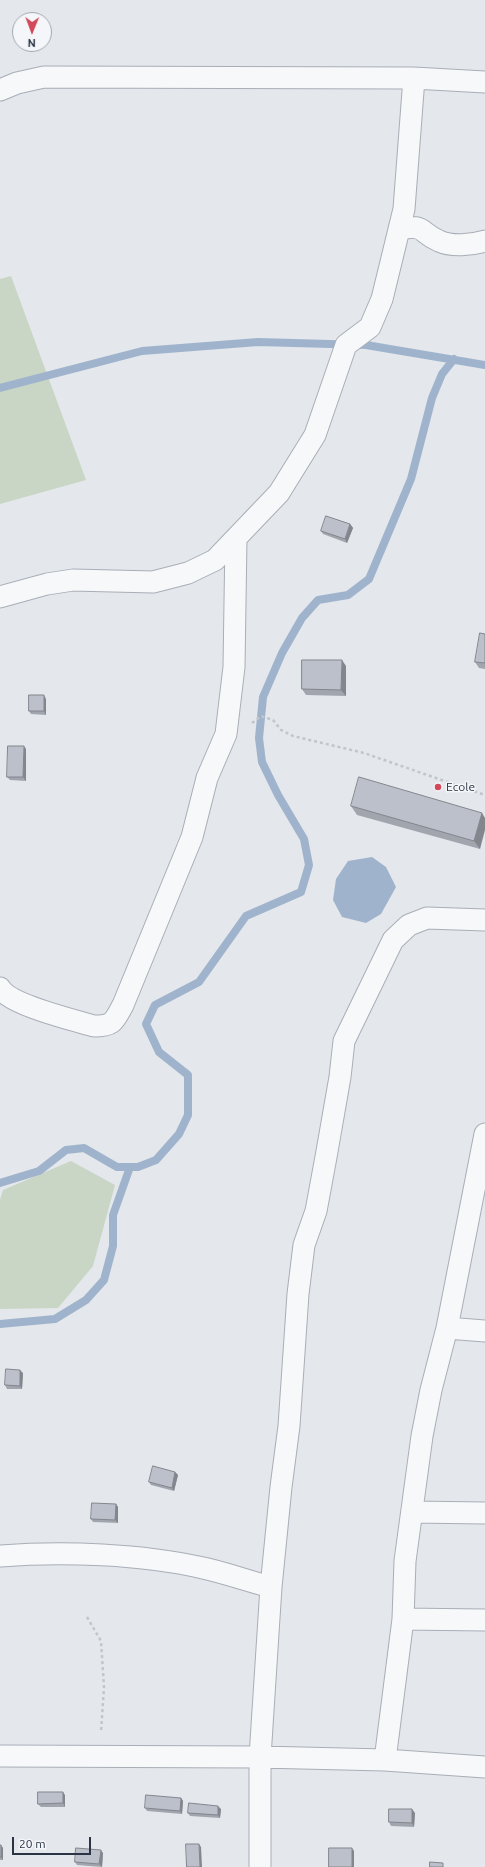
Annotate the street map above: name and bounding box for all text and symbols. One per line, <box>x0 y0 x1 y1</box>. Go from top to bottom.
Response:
north arrow <box>12 12 52 52</box>
text: N <box>28 37 36 49</box>
place label: Ecole <box>446 780 475 794</box>
marker: Ecole <box>433 782 443 792</box>
scale bar <box>14 1829 93 1855</box>
text: 20 m <box>19 1837 46 1850</box>

